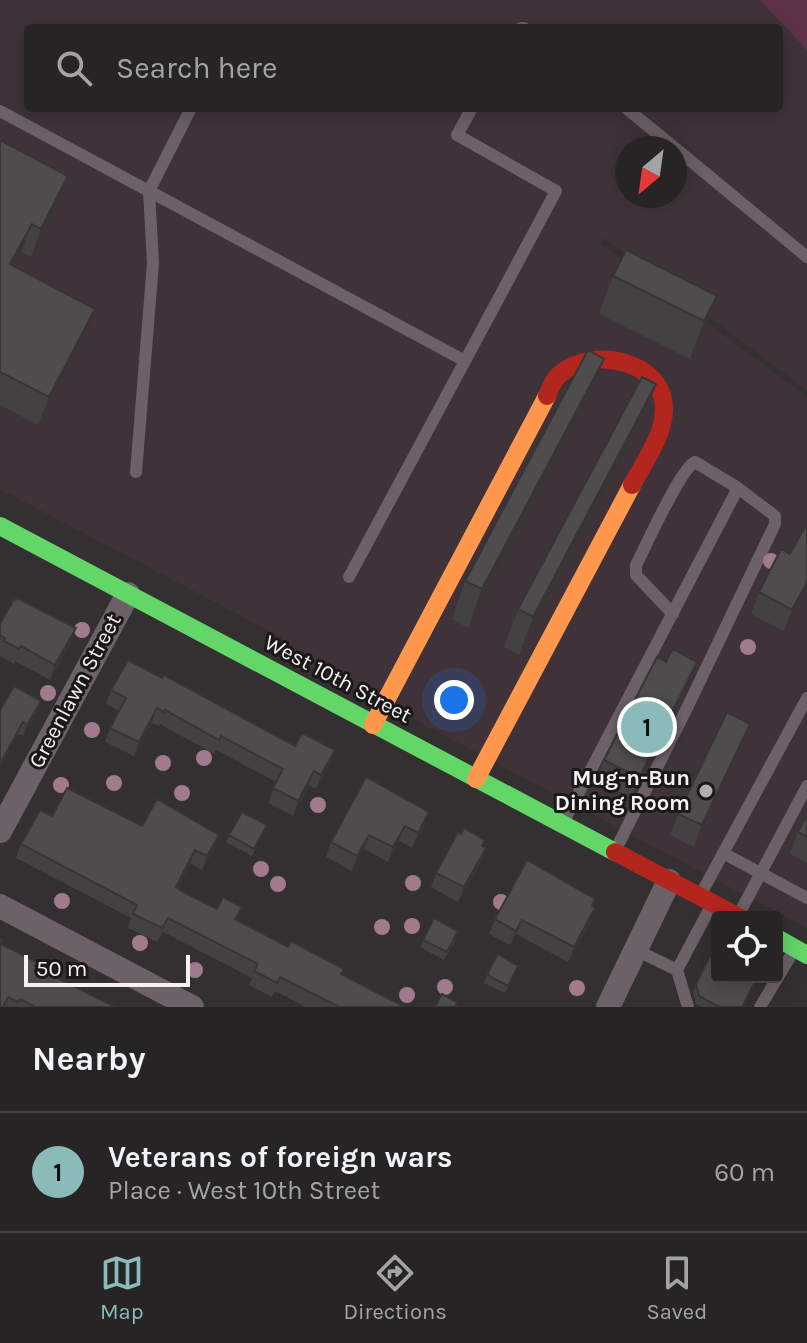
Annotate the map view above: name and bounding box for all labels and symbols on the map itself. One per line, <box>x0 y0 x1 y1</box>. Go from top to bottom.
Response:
north arrow <box>615 136 687 208</box>
street label: Greenlawn Street <box>23 609 127 773</box>
street label: West 10th Street <box>260 629 416 729</box>
your location <box>434 680 474 720</box>
pin: 1 <box>621 697 673 757</box>
place label: Mug-n-Bun Dining Room <box>555 765 690 816</box>
marker: Mug-n-Bun Dining Room <box>697 782 715 800</box>
scale bar <box>24 951 190 987</box>

